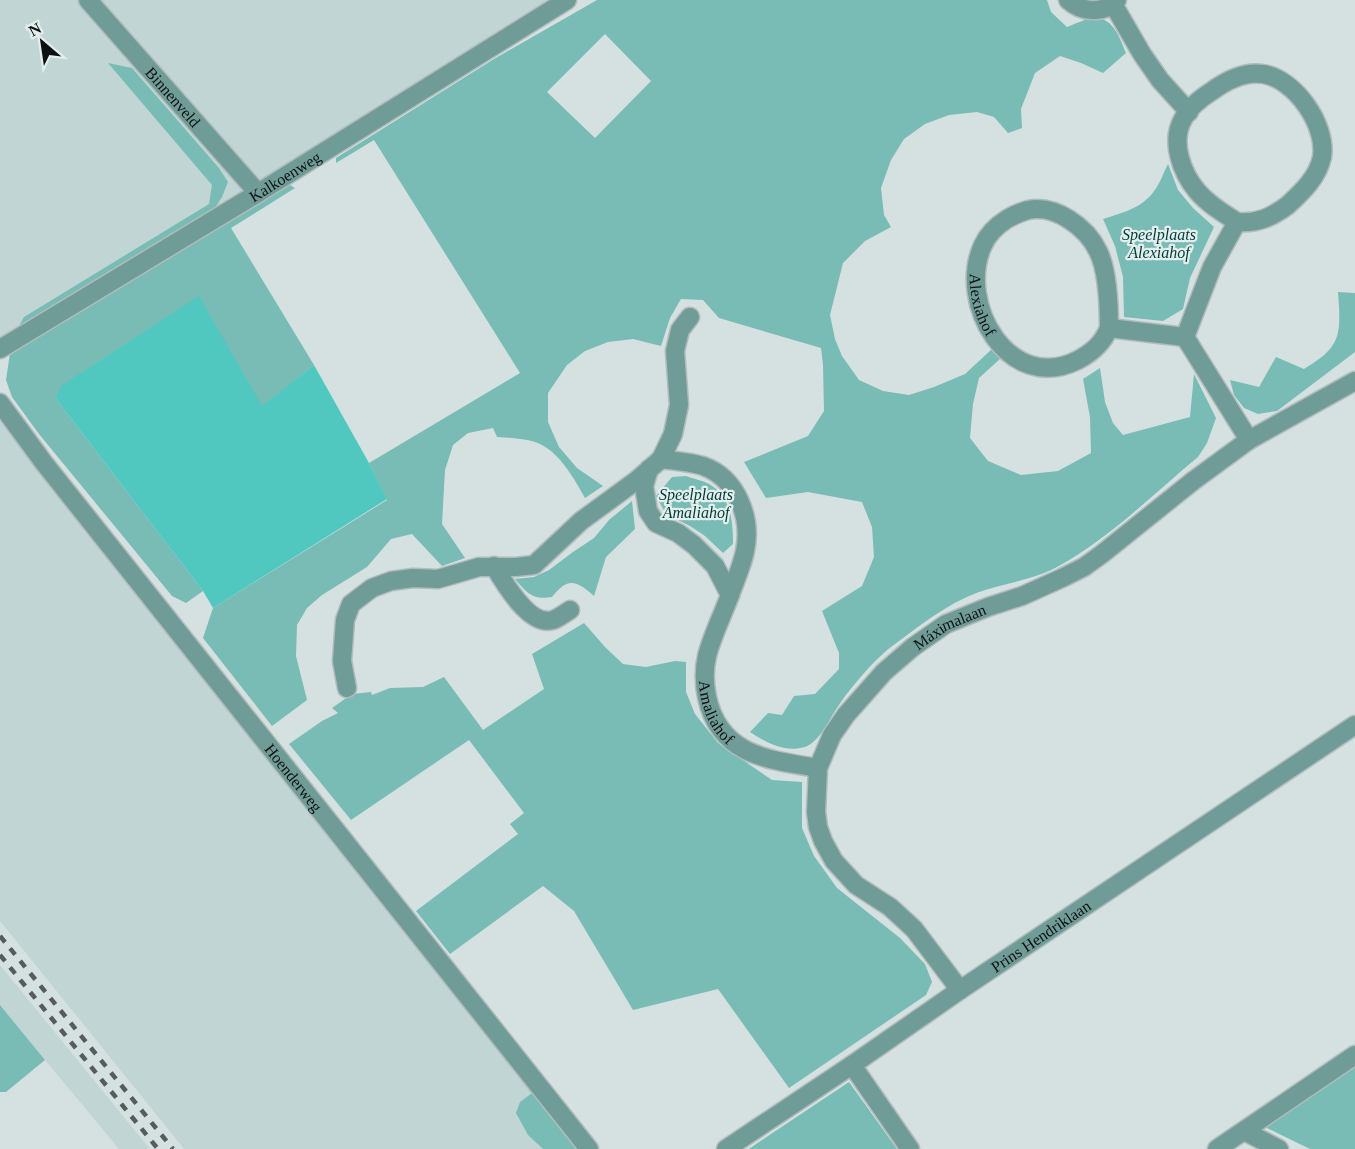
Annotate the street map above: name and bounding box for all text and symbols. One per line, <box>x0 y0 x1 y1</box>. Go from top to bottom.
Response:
north arrow <box>12 12 72 72</box>
text: N <box>26 19 45 40</box>
street label: Binnenveld <box>142 63 204 130</box>
street label: Kalkoenweg <box>246 148 324 205</box>
park label: Speelplaats Alexiahof <box>1122 226 1196 262</box>
street label: Alexiahof <box>967 273 1000 339</box>
park label: Speelplaats Amaliahof <box>659 486 733 522</box>
street label: Máximalaan <box>910 600 988 653</box>
street label: Amaliahof <box>696 680 738 748</box>
street label: Hoenderweg <box>262 740 326 815</box>
street label: Prins Hendriklaan <box>988 897 1094 975</box>

